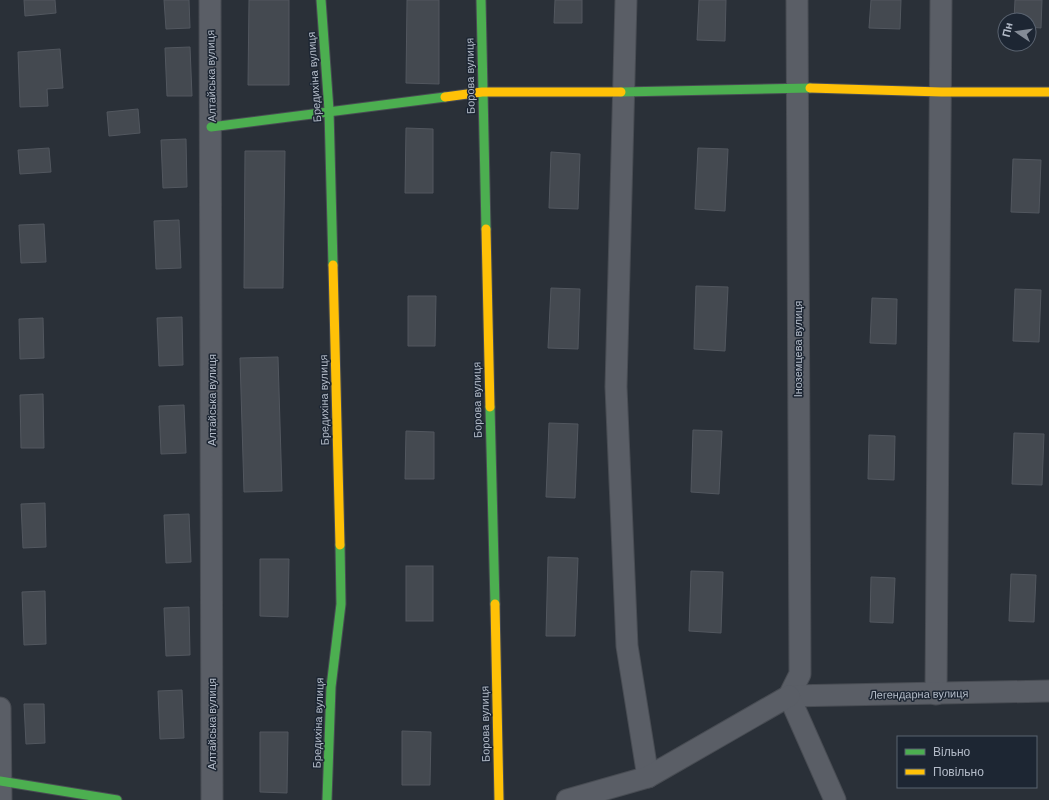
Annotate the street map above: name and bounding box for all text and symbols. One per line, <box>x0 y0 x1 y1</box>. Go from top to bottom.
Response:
north arrow <box>997 12 1037 52</box>
text: Пн <box>1000 21 1015 38</box>
street label: Алтайська вулиця <box>204 30 218 122</box>
street label: Бредихіна вулиця <box>305 31 323 123</box>
street label: Борова вулиця <box>463 38 477 114</box>
street label: Іноземцева вулиця <box>792 301 804 397</box>
street label: Алтайська вулиця <box>206 354 218 446</box>
street label: Бредихіна вулиця <box>317 355 331 445</box>
street label: Борова вулиця <box>470 362 484 438</box>
street label: Бредихіна вулиця <box>310 677 326 769</box>
street label: Алтайська вулиця <box>206 678 218 770</box>
street label: Борова вулиця <box>478 686 492 762</box>
street label: Легендарна вулиця <box>869 687 969 701</box>
legend <box>897 736 1037 788</box>
text: Вільно <box>933 745 971 759</box>
text: Повільно <box>933 765 984 779</box>

